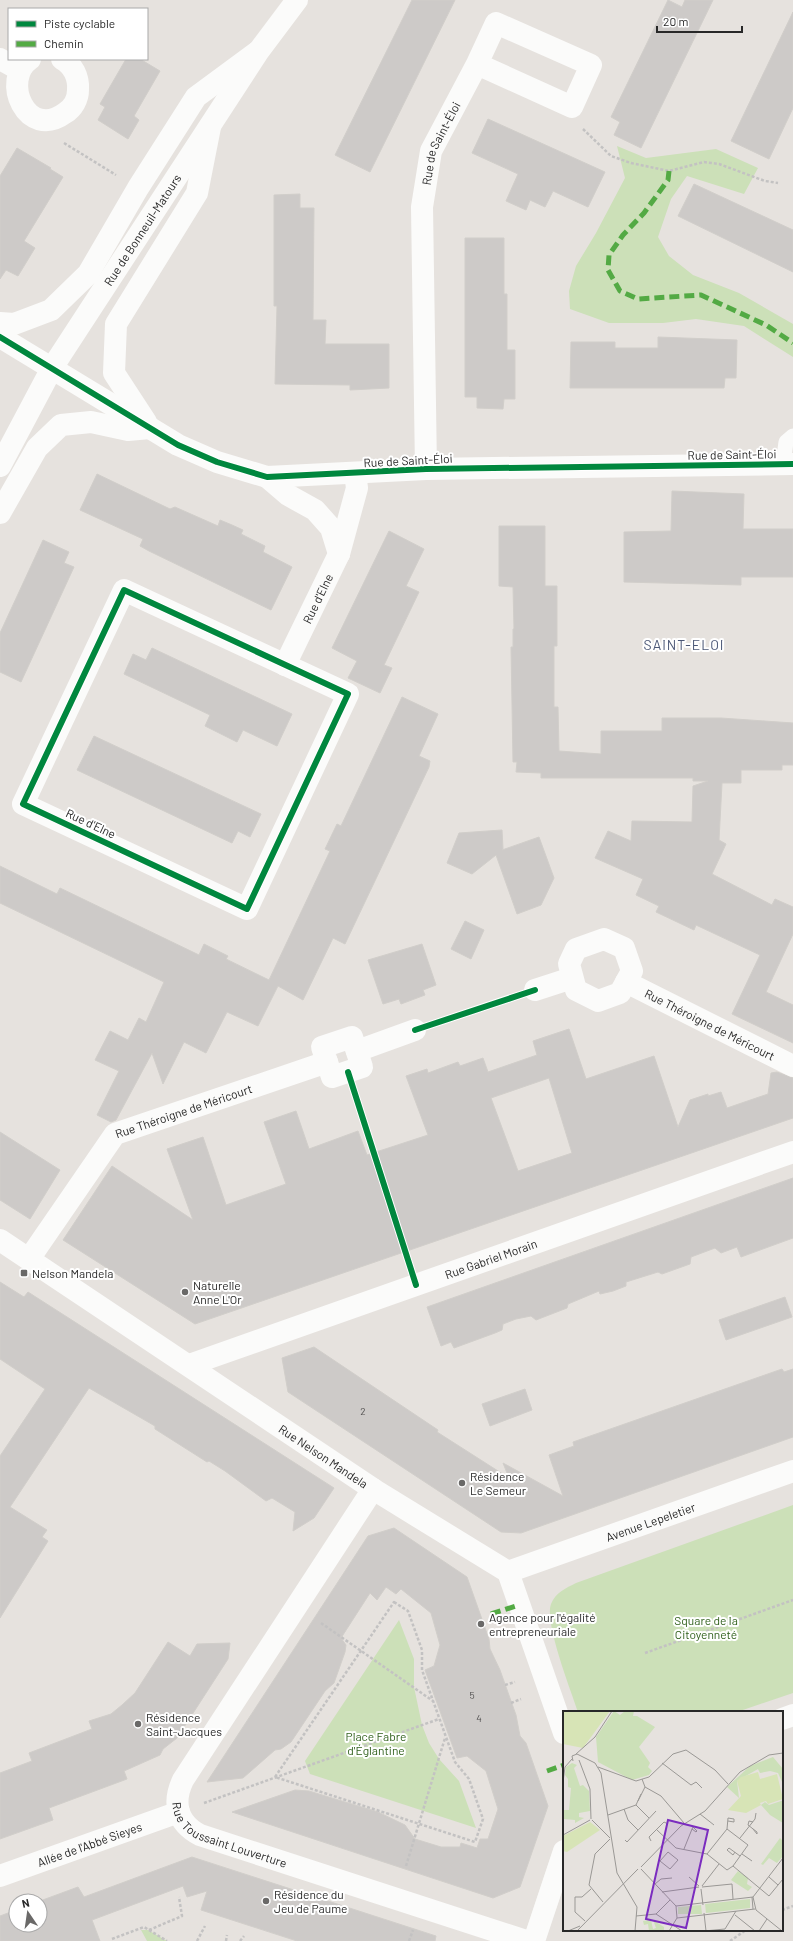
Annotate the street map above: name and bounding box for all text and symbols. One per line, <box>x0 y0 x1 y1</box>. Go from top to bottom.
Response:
legend <box>8 8 148 60</box>
scale bar <box>657 8 742 34</box>
text: 20 m <box>663 14 689 28</box>
text: Piste cyclable <box>44 16 115 30</box>
text: Chemin <box>44 36 84 50</box>
street label: Rue de Saint-Éloi <box>419 99 463 186</box>
street label: Rue de Bonneuil-Matours <box>101 171 184 288</box>
street label: Rue de Saint-Éloi <box>687 446 777 462</box>
street label: Rue de Saint-Éloi <box>363 451 453 469</box>
street label: Rue d'Elne <box>299 571 335 626</box>
district label: SAINT-ELOI <box>644 636 724 653</box>
street label: Rue d'Elne <box>64 805 118 841</box>
street label: Rue Théroigne de Méricourt <box>643 986 777 1063</box>
street label: Rue Théroigne de Méricourt <box>113 1081 254 1140</box>
street label: Rue Gabriel Morain <box>443 1236 539 1281</box>
place label: Nelson Mandela <box>32 1266 113 1280</box>
marker: Nelson Mandela <box>19 1268 29 1278</box>
place label: Naturelle Anne L'Or <box>193 1278 242 1306</box>
marker: Naturelle Anne L'Or <box>180 1287 190 1297</box>
house number: 2 <box>360 1405 366 1417</box>
street label: Rue Nelson Mandela <box>276 1421 371 1491</box>
place label: Résidence Le Semeur <box>470 1469 527 1497</box>
marker: Résidence Le Semeur <box>457 1478 467 1488</box>
street label: Avenue Lepeletier <box>604 1499 698 1544</box>
place label: Agence pour l'égalité entrepreneuriale <box>489 1610 596 1638</box>
park label: Square de la Citoyenneté <box>674 1613 738 1641</box>
marker: Agence pour l'égalité entrepreneuriale <box>476 1619 486 1629</box>
house number: 5 <box>469 1689 475 1701</box>
place label: Résidence Saint-Jacques <box>146 1710 222 1738</box>
inset map <box>563 1711 783 1931</box>
house number: 4 <box>476 1712 482 1724</box>
marker: Résidence Saint-Jacques <box>133 1719 143 1729</box>
park label: Place Fabre d'Églantine <box>346 1729 406 1757</box>
street label: Rue Toussaint Louverture <box>170 1801 289 1870</box>
street label: Allée de l'Abbé Sieyes <box>35 1819 144 1869</box>
place label: Résidence du Jeu de Paume <box>274 1887 347 1915</box>
north arrow <box>8 1893 48 1933</box>
text: N <box>21 1896 31 1910</box>
marker: Résidence du Jeu de Paume <box>261 1896 271 1906</box>

